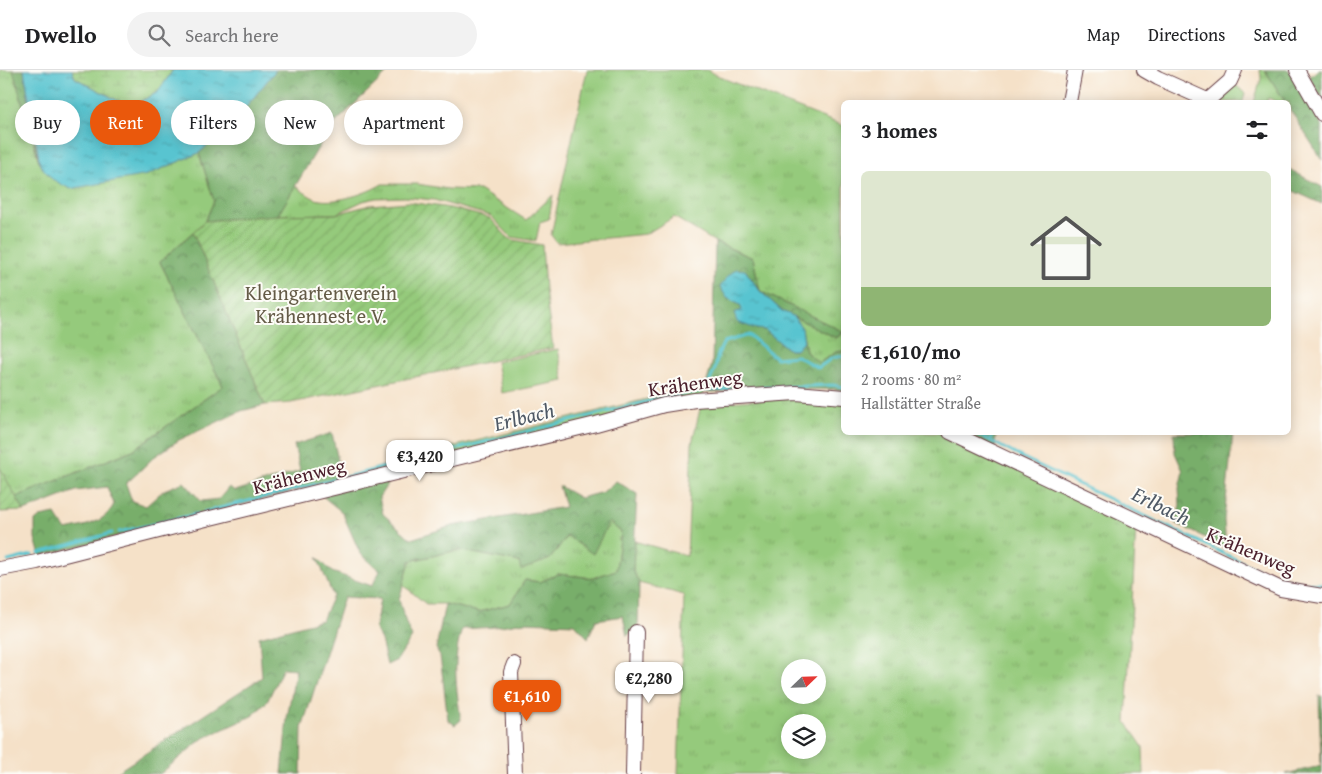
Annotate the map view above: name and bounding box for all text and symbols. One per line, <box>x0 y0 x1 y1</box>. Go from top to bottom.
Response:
search box <box>127 12 477 57</box>
text: Dwello <box>25 17 97 52</box>
icon: search <box>145 21 173 49</box>
text: Search here <box>185 21 279 49</box>
text: Map <box>1087 21 1120 48</box>
text: Directions <box>1148 21 1225 48</box>
text: Saved <box>1253 21 1297 48</box>
chip: Buy <box>15 100 80 145</box>
chip: Rent <box>90 100 161 145</box>
chip: Filters <box>171 100 255 145</box>
chip: New <box>265 100 334 145</box>
chip: Apartment <box>344 100 463 145</box>
text: 3 homes <box>861 115 937 146</box>
icon: filters <box>1243 116 1271 144</box>
icon: home <box>1021 203 1111 293</box>
park label: Kleingartenverein Krähennest e.V. <box>245 278 397 330</box>
text: €1,610/mo <box>861 336 961 367</box>
street label: Krähenweg <box>646 362 744 403</box>
text: 2 rooms · 80 m² <box>861 367 961 391</box>
text: Hallstätter Straße <box>861 391 981 415</box>
water label: Erlbach <box>489 394 558 439</box>
pin: €3,420 <box>379 440 461 482</box>
text: €3,420 <box>397 444 443 468</box>
street label: Krähenweg <box>250 450 348 501</box>
water label: Erlbach <box>1126 478 1196 533</box>
street label: Krähenweg <box>1202 519 1300 582</box>
north arrow <box>781 659 826 704</box>
map controls <box>781 659 826 759</box>
pin: €2,280 <box>608 662 690 704</box>
text: €2,280 <box>626 666 672 690</box>
pin: €1,610 <box>486 680 568 722</box>
text: €1,610 <box>504 684 550 708</box>
button: layers <box>781 714 826 759</box>

